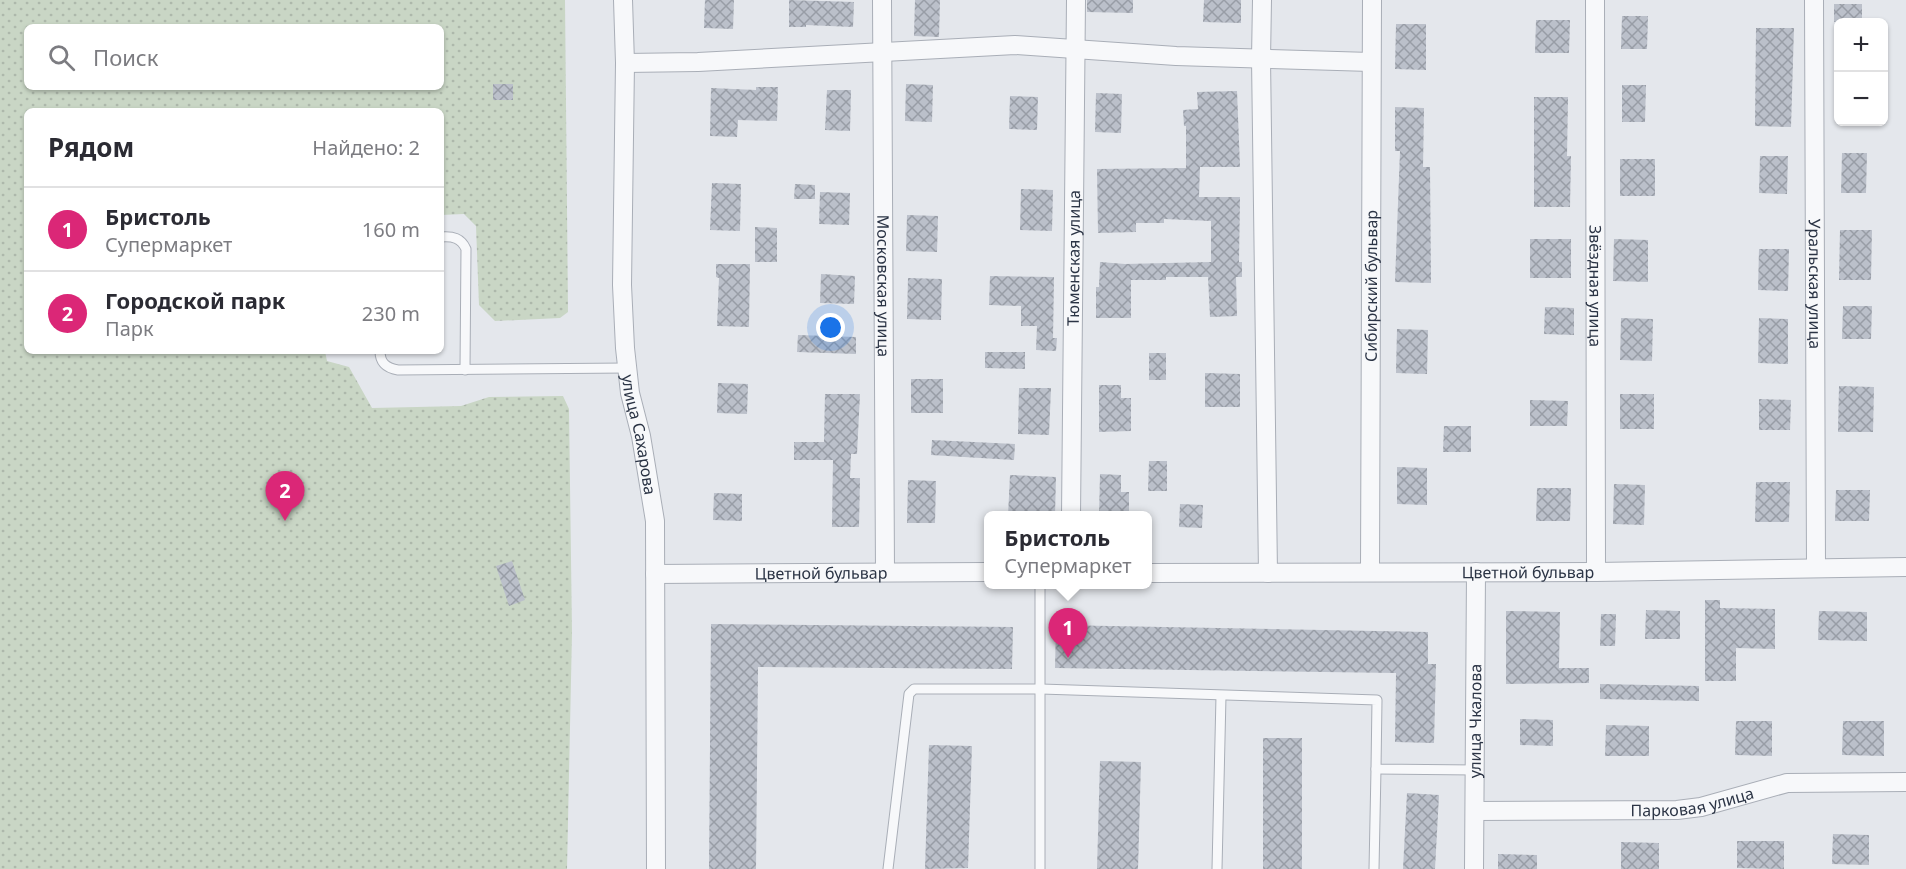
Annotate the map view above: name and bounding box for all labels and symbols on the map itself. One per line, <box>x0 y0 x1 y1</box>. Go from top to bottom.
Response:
street label: Тюменская улица <box>1062 190 1085 326</box>
street label: Сибирский бульвар <box>1360 210 1382 362</box>
street label: Московская улица <box>872 215 895 357</box>
street label: Уральская улица <box>1804 219 1826 349</box>
street label: Звёздная улица <box>1584 225 1607 347</box>
your location <box>816 313 845 342</box>
street label: улица Сахарова <box>617 373 662 496</box>
pin: 2 <box>266 472 304 521</box>
street label: Цветной бульвар <box>1462 561 1594 583</box>
street label: Цветной бульвар <box>755 562 887 584</box>
pin: 1 <box>1048 608 1088 658</box>
street label: улица Чкалова <box>1464 664 1486 778</box>
street label: Парковая улица <box>1631 782 1756 821</box>

